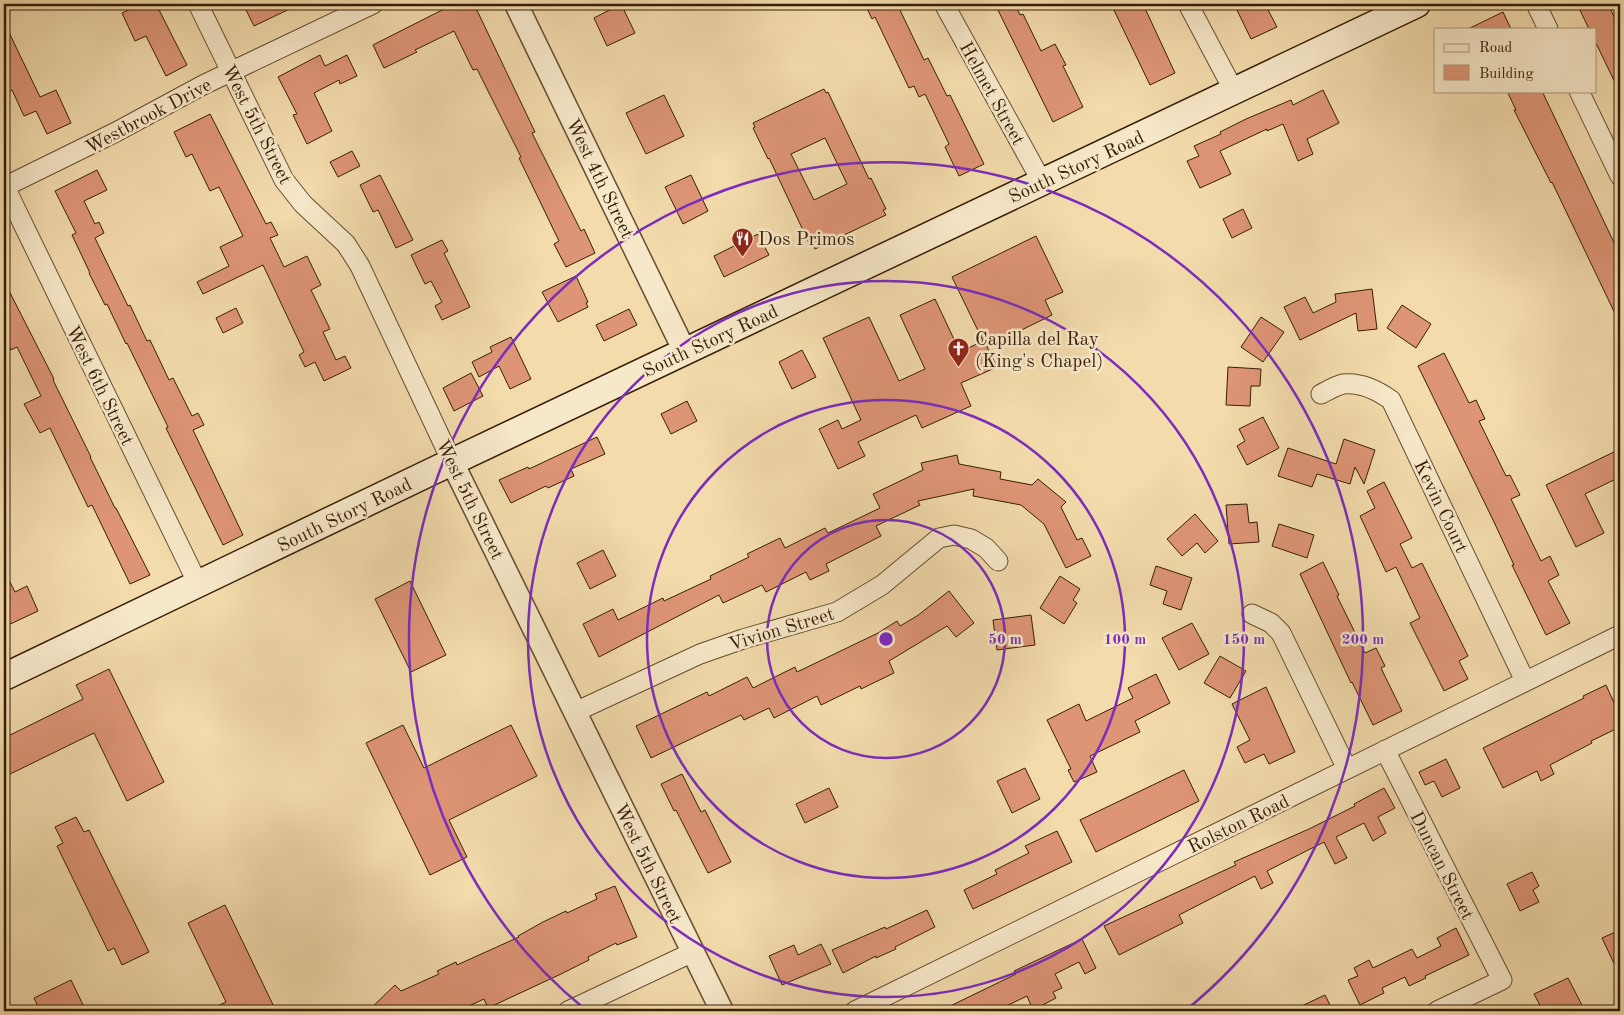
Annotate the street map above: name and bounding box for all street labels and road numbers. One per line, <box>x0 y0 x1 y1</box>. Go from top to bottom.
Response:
street label: Helmet Street <box>955 39 1027 149</box>
street label: West 5th Street <box>218 62 294 188</box>
street label: Westbrook Drive <box>83 76 215 158</box>
street label: West 4th Street <box>561 116 636 242</box>
street label: South Story Road <box>1006 129 1148 208</box>
street label: South Story Road <box>640 303 782 382</box>
street label: West 6th Street <box>61 323 136 449</box>
street label: West 5th Street <box>431 437 506 563</box>
street label: Kevin Court <box>1409 458 1470 556</box>
street label: South Story Road <box>275 475 415 557</box>
street label: Vivion Street <box>727 605 837 655</box>
street label: Rolston Road <box>1185 792 1293 858</box>
street label: West 5th Street <box>609 801 684 927</box>
street label: Duncan Street <box>1405 809 1476 923</box>

